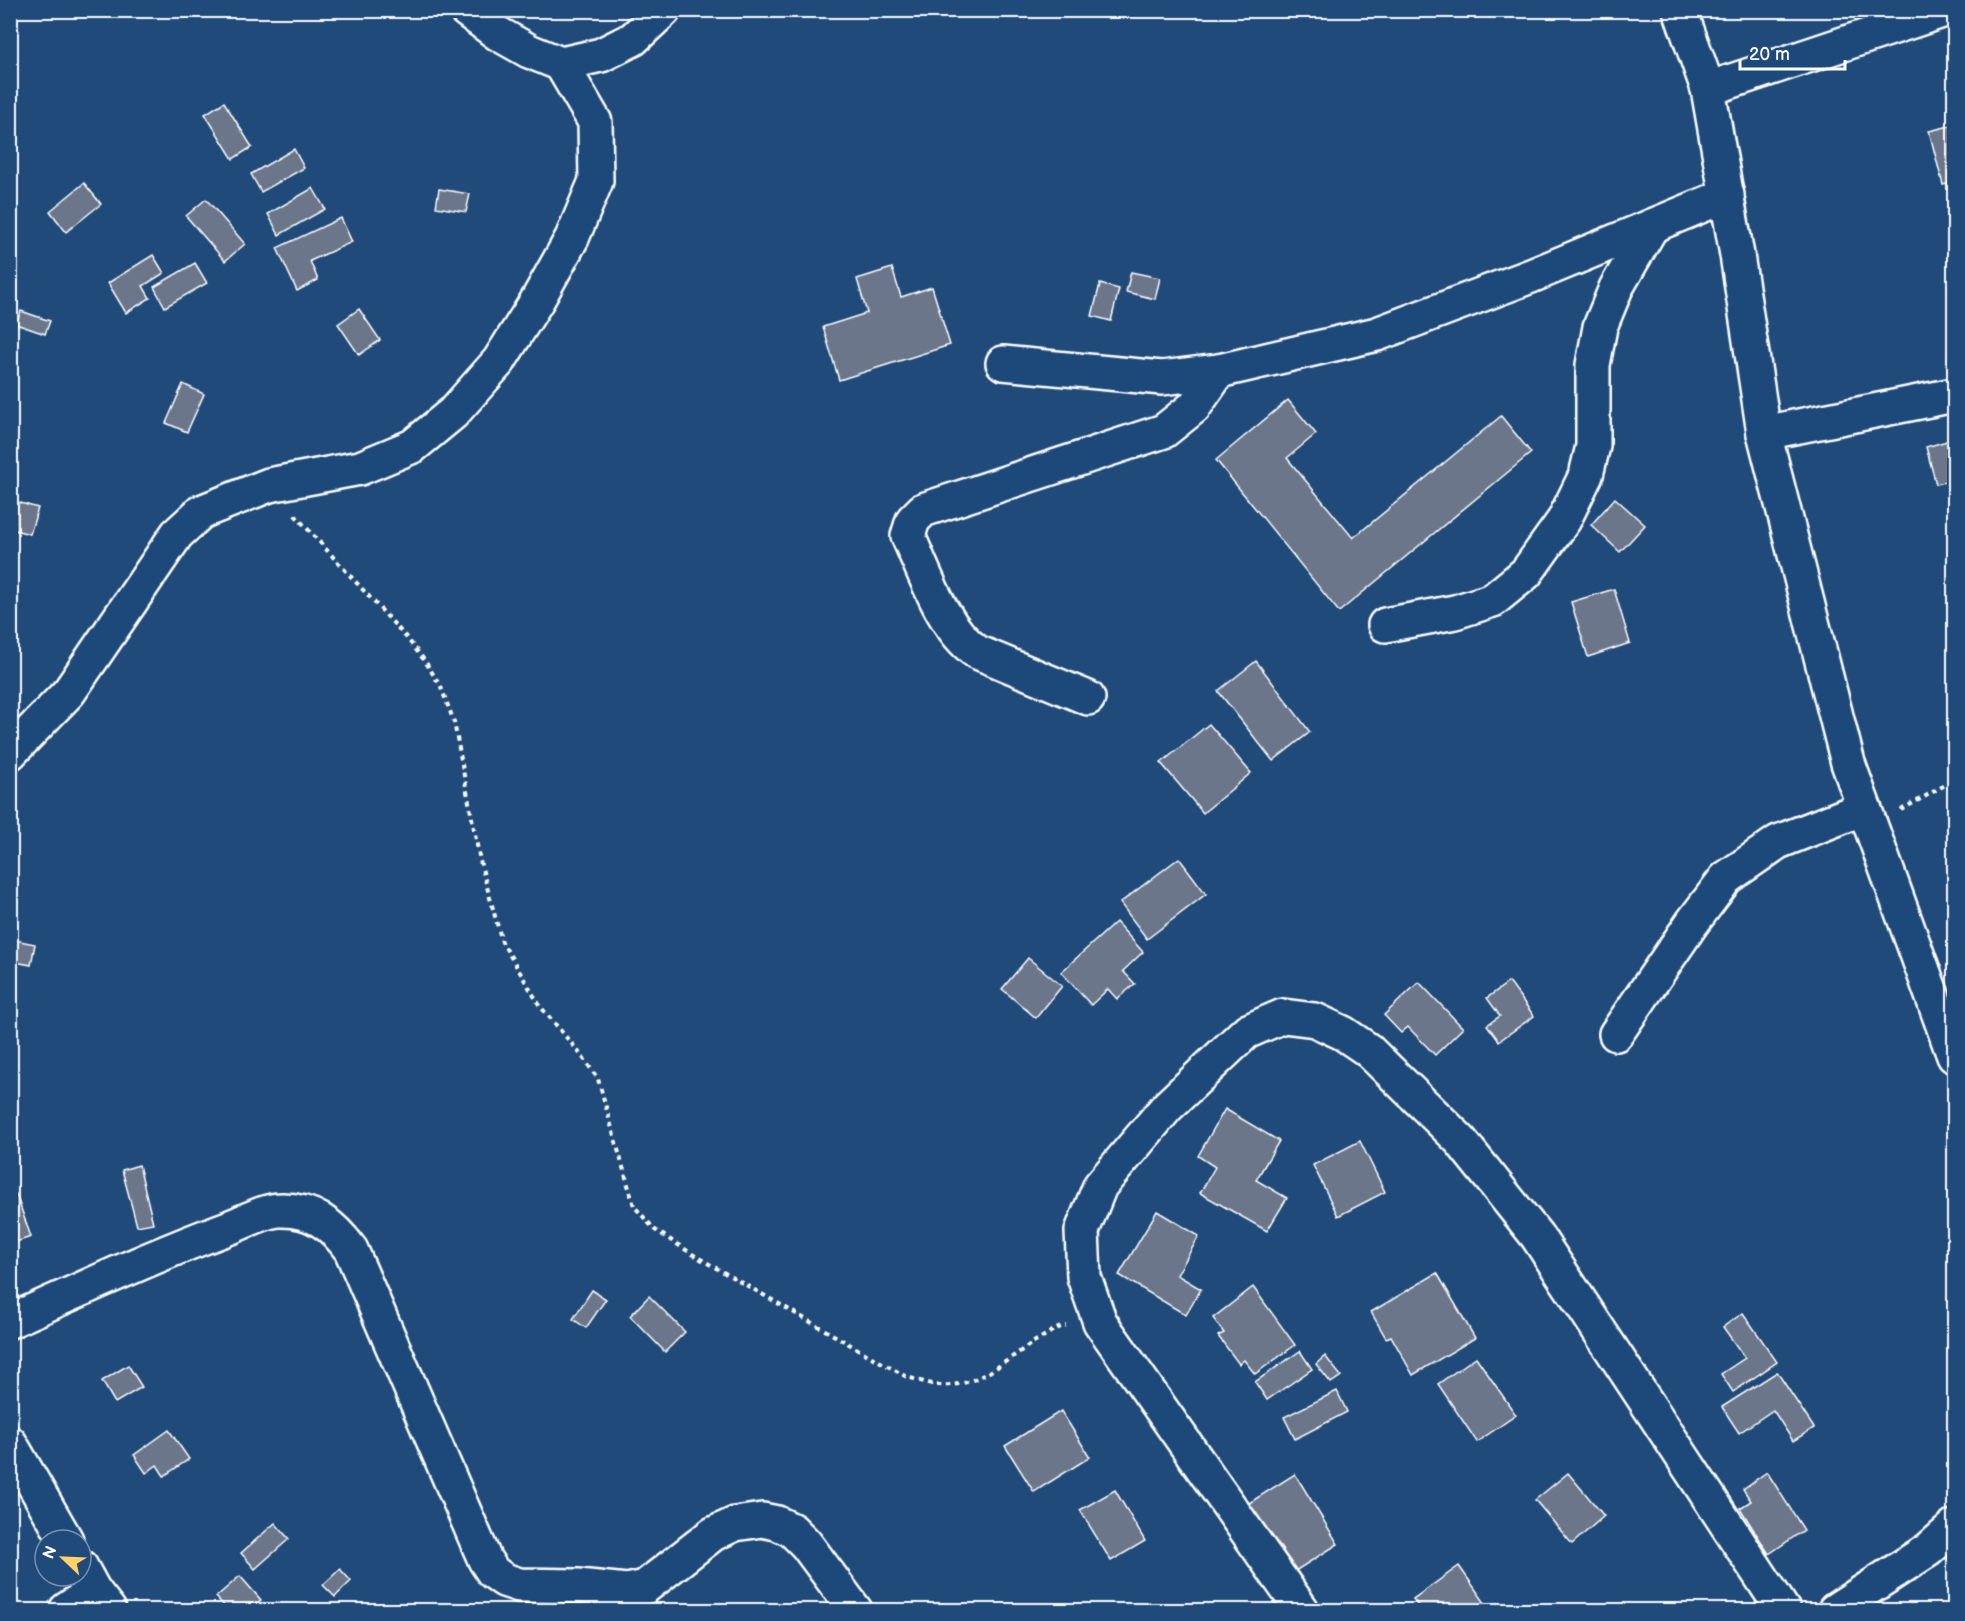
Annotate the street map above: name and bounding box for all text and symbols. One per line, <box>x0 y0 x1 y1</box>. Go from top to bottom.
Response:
scale bar <box>1740 33 1845 71</box>
text: 20 m <box>1749 44 1790 65</box>
north arrow <box>33 1528 93 1588</box>
text: N <box>39 1543 62 1562</box>

